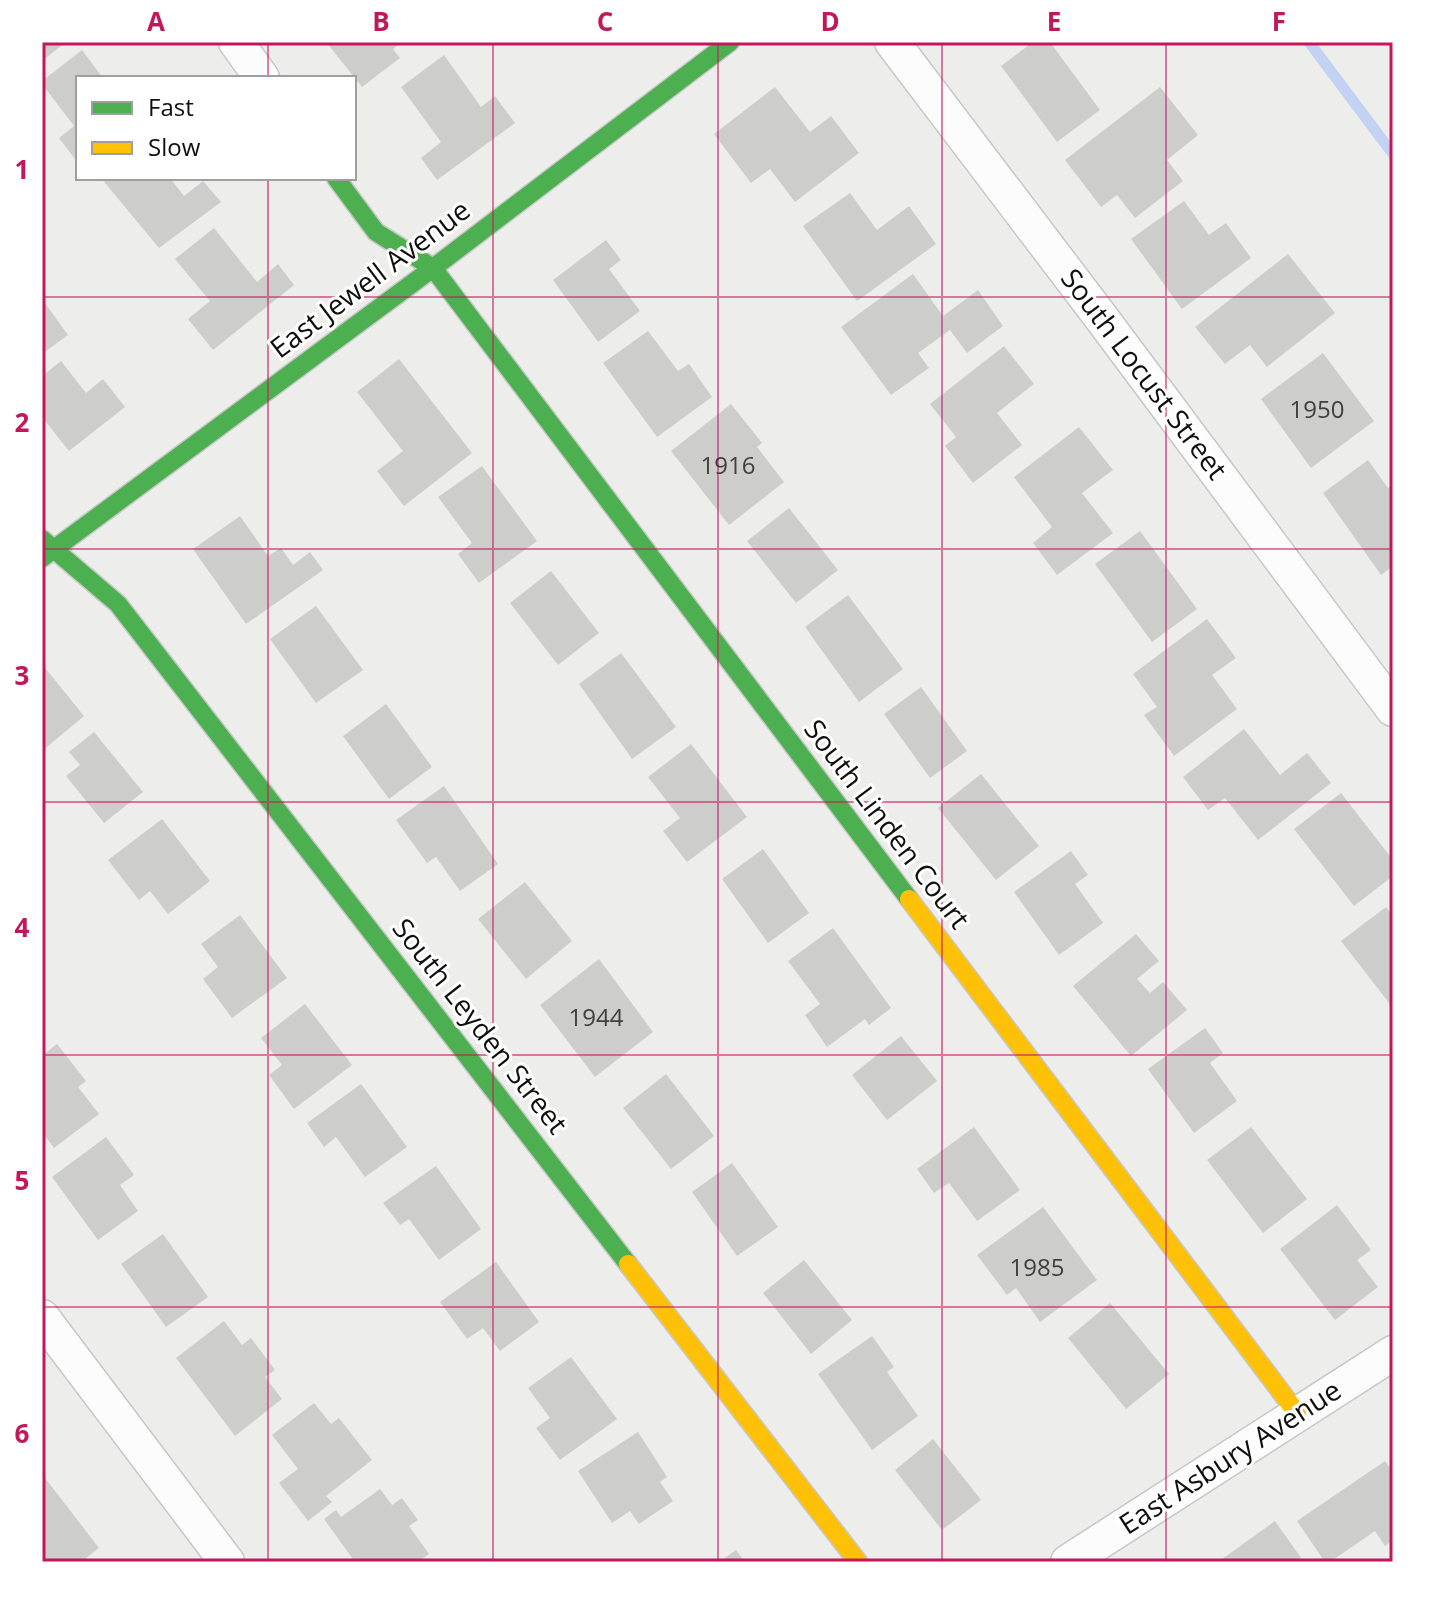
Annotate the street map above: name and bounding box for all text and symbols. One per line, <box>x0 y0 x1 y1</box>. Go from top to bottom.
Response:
text: A <box>147 3 165 39</box>
text: B <box>372 3 390 39</box>
text: C <box>597 3 613 39</box>
text: D <box>820 3 840 39</box>
text: E <box>1047 3 1061 39</box>
text: F <box>1272 3 1286 39</box>
legend <box>76 76 356 180</box>
text: Fast <box>148 90 194 123</box>
text: Slow <box>148 130 201 163</box>
text: 1 <box>15 151 29 187</box>
street label: East Jewell Avenue <box>262 190 477 366</box>
street label: South Locust Street <box>1053 260 1237 487</box>
house number: 1950 <box>1290 392 1344 425</box>
text: 2 <box>15 404 30 440</box>
house number: 1916 <box>701 448 755 481</box>
text: 3 <box>15 657 29 693</box>
street label: South Linden Court <box>796 711 979 936</box>
text: 4 <box>15 909 30 945</box>
street label: South Leyden Street <box>385 910 577 1141</box>
house number: 1944 <box>569 1000 624 1033</box>
text: 5 <box>15 1162 29 1198</box>
house number: 1985 <box>1010 1250 1064 1283</box>
street label: East Asbury Avenue <box>1111 1370 1348 1542</box>
text: 6 <box>15 1415 30 1451</box>

